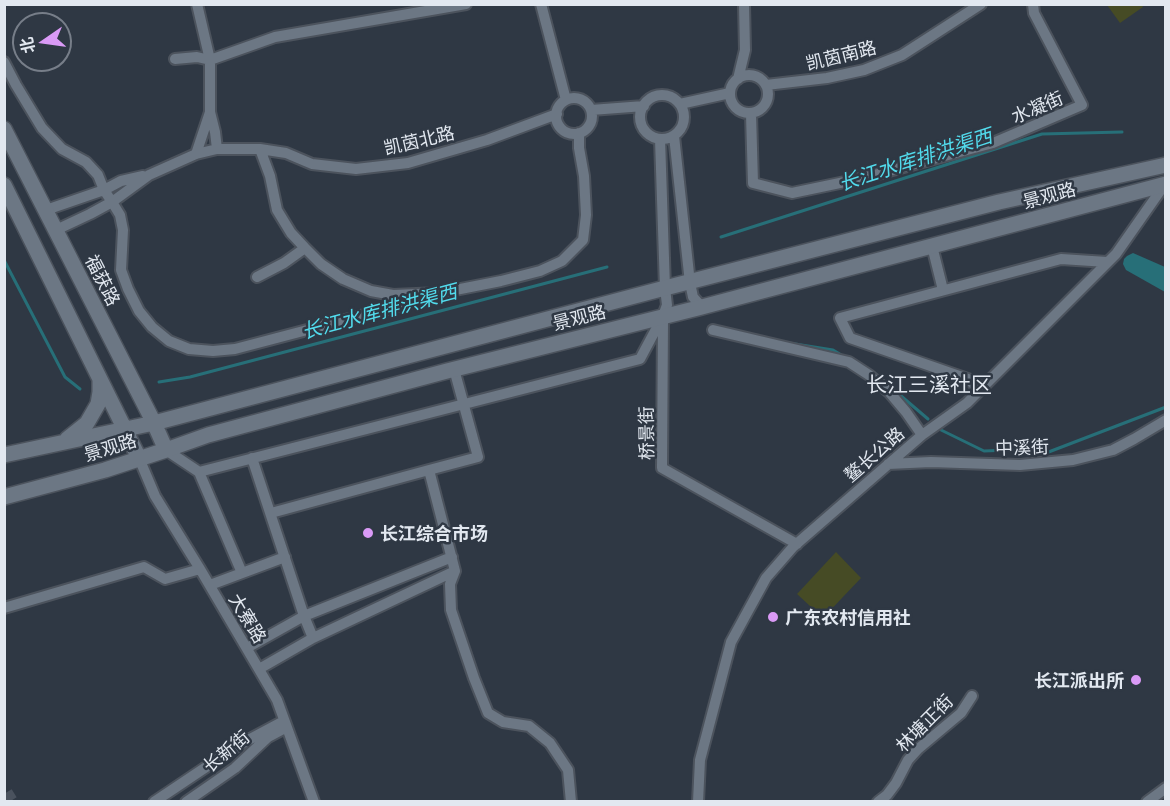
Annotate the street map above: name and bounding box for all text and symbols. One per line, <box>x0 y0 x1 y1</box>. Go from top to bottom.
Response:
north arrow <box>12 12 72 72</box>
text: 北 <box>13 35 40 56</box>
street label: 凯茵南路 <box>803 36 879 74</box>
street label: 水凝街 <box>1008 87 1066 127</box>
street label: 凯茵北路 <box>381 121 457 159</box>
water label: 长江水库排洪渠西 <box>835 123 995 195</box>
street label: 景观路 <box>1020 178 1078 212</box>
street label: 福获路 <box>81 251 125 309</box>
water label: 长江水库排洪渠西 <box>299 279 459 343</box>
street label: 景观路 <box>550 300 608 334</box>
district label: 长江三溪社区 <box>866 371 992 397</box>
street label: 桥景街 <box>635 406 657 460</box>
street label: 鳌长公路 <box>840 422 908 486</box>
street label: 景观路 <box>81 429 139 465</box>
street label: 中溪街 <box>995 435 1049 459</box>
place label: 长江综合市场 <box>380 522 488 544</box>
marker: 长江综合市场 <box>361 526 375 540</box>
street label: 大寮路 <box>225 589 271 647</box>
place label: 广东农村信用社 <box>785 606 911 628</box>
marker: 广东农村信用社 <box>766 610 780 624</box>
place label: 长江派出所 <box>1034 669 1124 691</box>
marker: 长江派出所 <box>1129 673 1143 687</box>
street label: 林塘正街 <box>891 690 957 756</box>
street label: 长新街 <box>198 725 254 777</box>

